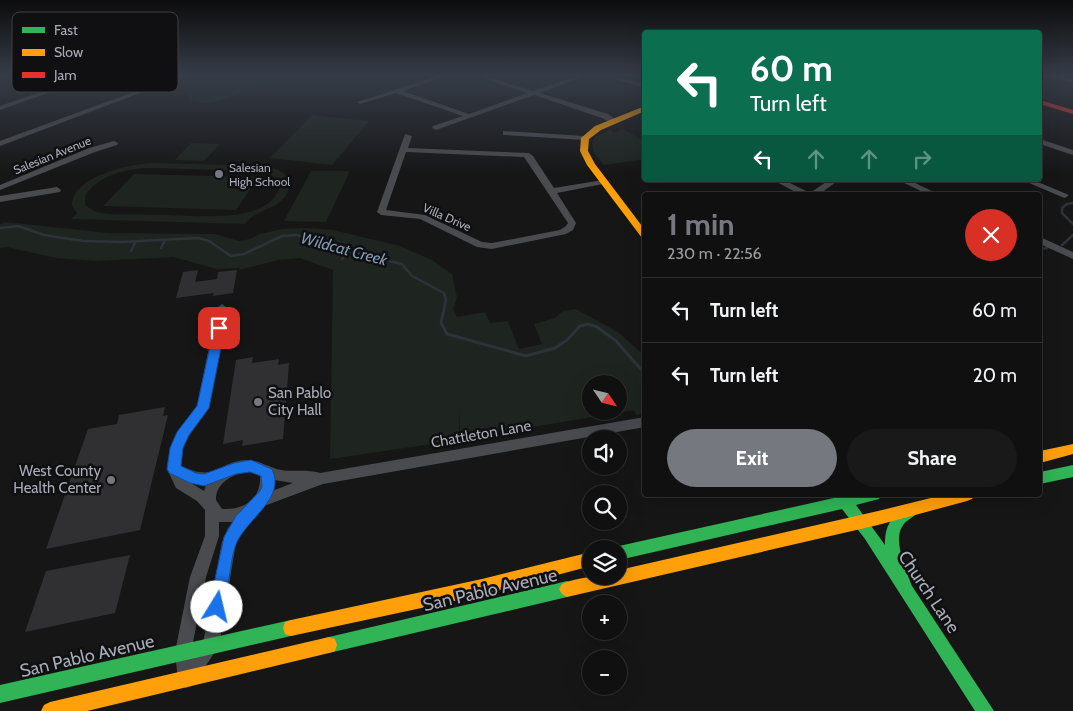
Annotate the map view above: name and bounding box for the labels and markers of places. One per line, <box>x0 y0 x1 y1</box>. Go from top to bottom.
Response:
place label: Salesian High School <box>229 160 290 189</box>
marker: Salesian High School <box>213 168 225 180</box>
pin <box>198 307 240 349</box>
place label: San Pablo City Hall <box>268 384 331 419</box>
marker: San Pablo City Hall <box>252 396 264 408</box>
place label: West County Health Center <box>13 462 101 497</box>
marker: West County Health Center <box>105 474 117 486</box>

